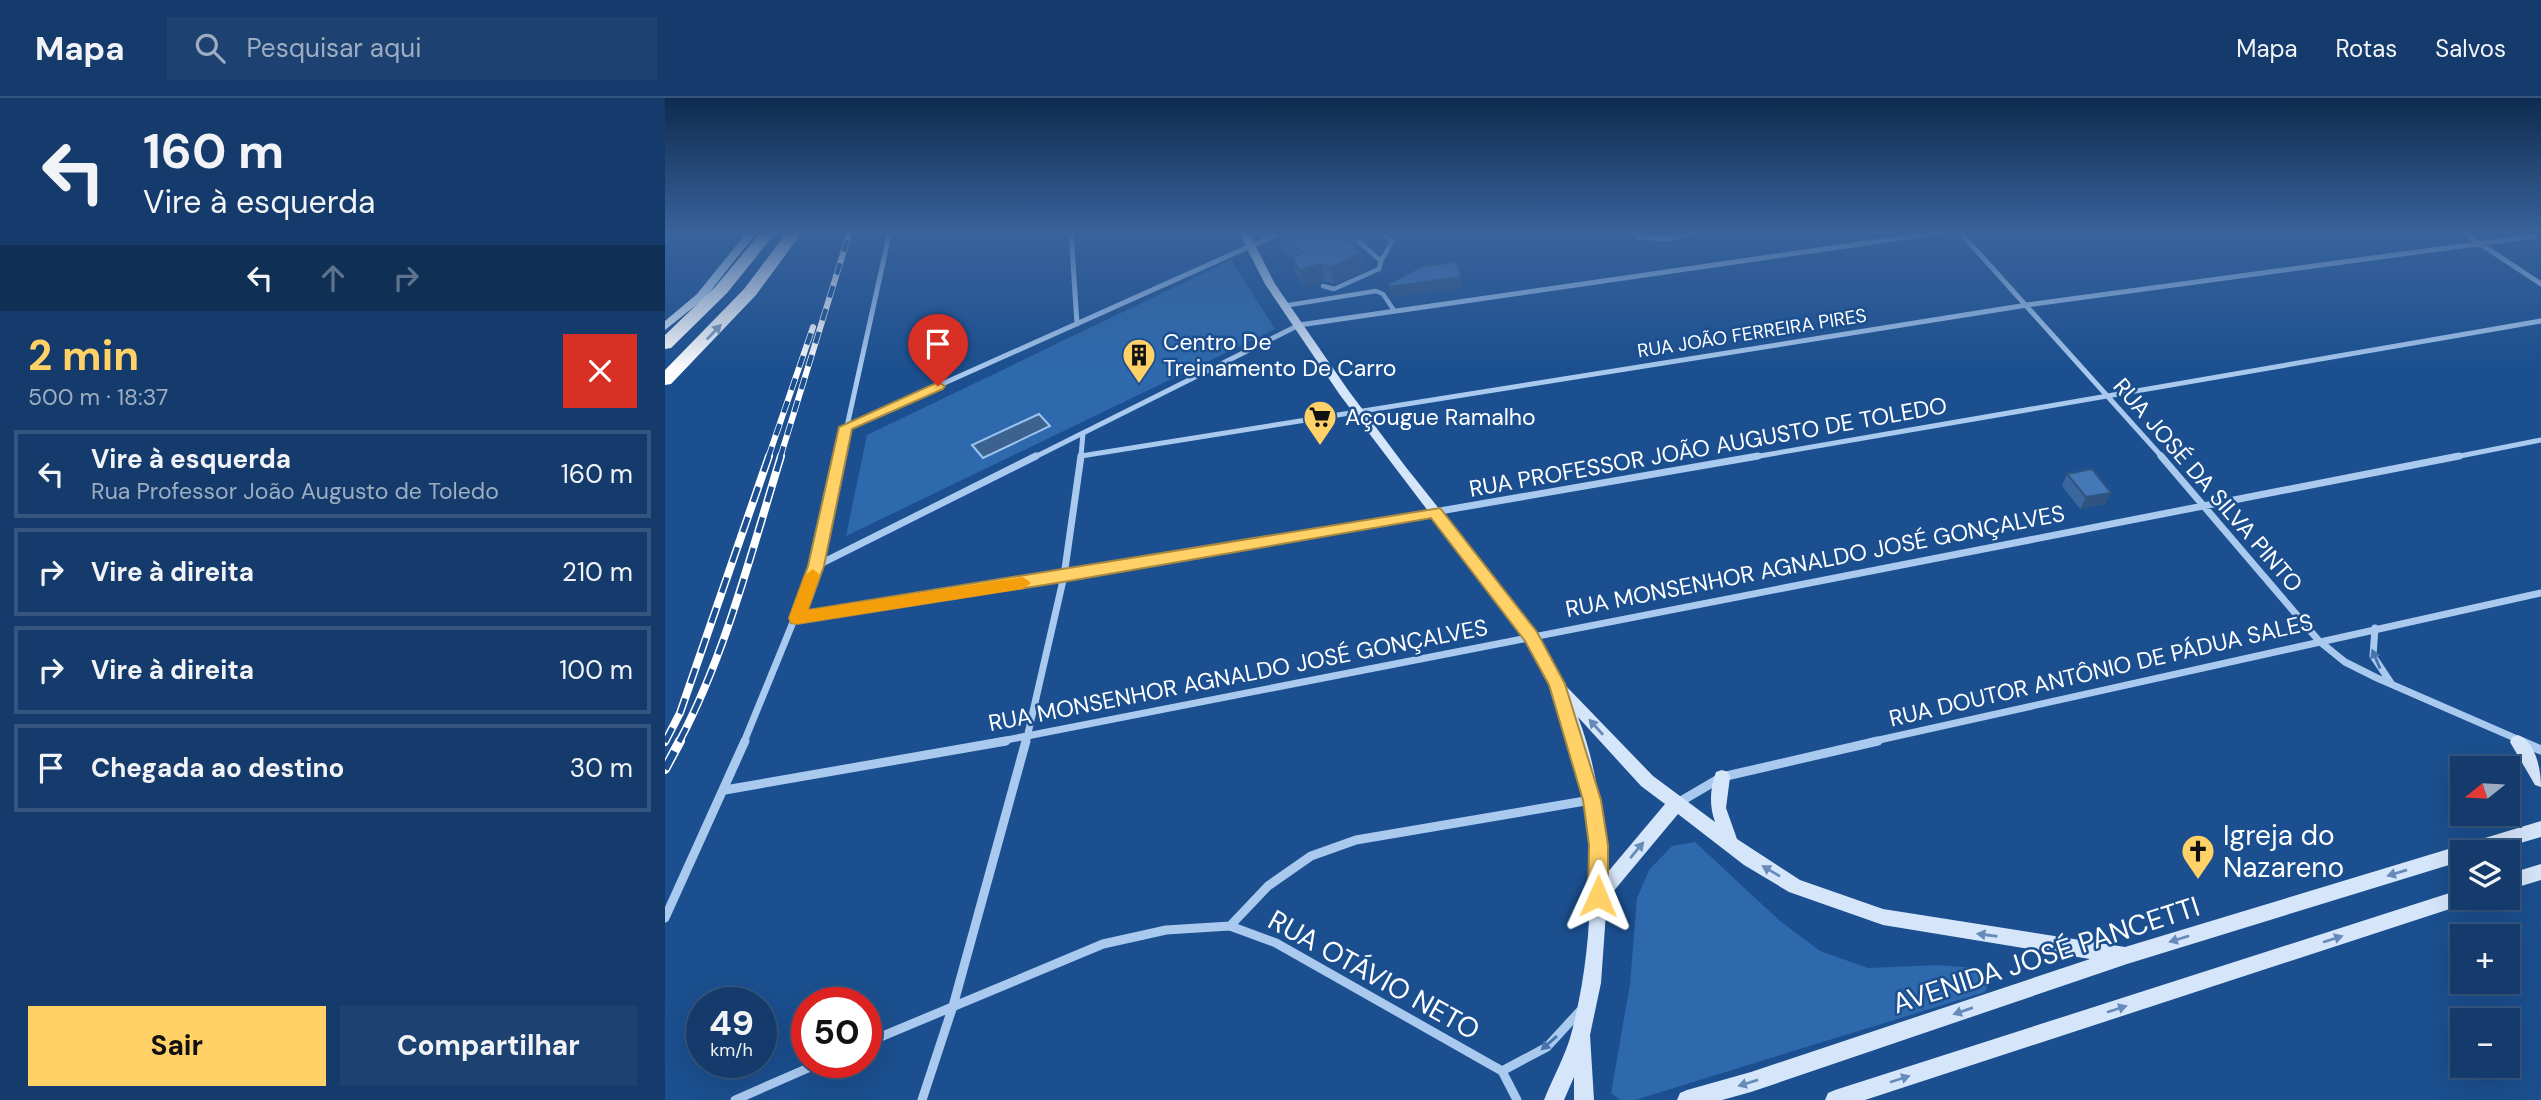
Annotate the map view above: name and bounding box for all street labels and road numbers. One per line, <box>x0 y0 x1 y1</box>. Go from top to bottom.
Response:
street label: RUA JOÃO FERREIRA PIRES <box>1636 303 1868 363</box>
street label: RUA JOSÉ DA SILVA PINTO <box>2107 372 2309 598</box>
street label: RUA PROFESSOR JOÃO AUGUSTO DE TOLEDO <box>1467 390 1949 504</box>
street label: RUA MONSENHOR AGNALDO JOSÉ GONÇALVES <box>1563 498 2067 624</box>
street label: RUA DOUTOR ANTÔNIO DE PÁDUA SALES <box>1886 607 2316 733</box>
street label: RUA MONSENHOR AGNALDO JOSÉ GONÇALVES <box>986 612 1490 738</box>
street label: AVENIDA JOSÉ PANCETTI <box>1888 888 2204 1022</box>
street label: RUA OTÁVIO NETO <box>1262 902 1486 1048</box>

